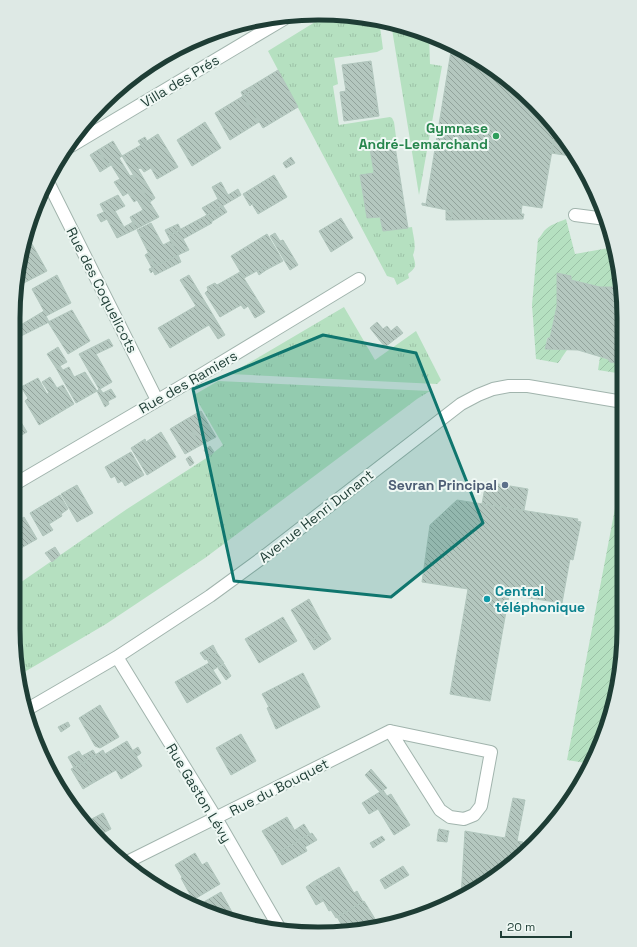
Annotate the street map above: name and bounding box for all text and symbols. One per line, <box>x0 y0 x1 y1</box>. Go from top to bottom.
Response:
street label: Villa des Prés <box>138 51 222 111</box>
place label: Gymnase André-Lemarchand <box>359 119 488 153</box>
marker: Gymnase André-Lemarchand <box>491 131 501 141</box>
street label: Rue des Coquelicots <box>63 224 141 356</box>
street label: Rue des Ramiers <box>136 347 240 417</box>
street label: Avenue Henri Dunant <box>255 466 377 566</box>
place label: Sevran Principal <box>388 476 497 494</box>
marker: Sevran Principal <box>500 480 510 490</box>
place label: Central téléphonique <box>495 582 585 616</box>
marker: Central téléphonique <box>482 594 492 604</box>
street label: Rue Gaston Lévy <box>162 740 236 846</box>
street label: Rue du Bouquet <box>226 754 332 820</box>
scale bar <box>501 913 571 939</box>
text: 20 m <box>507 919 535 935</box>

